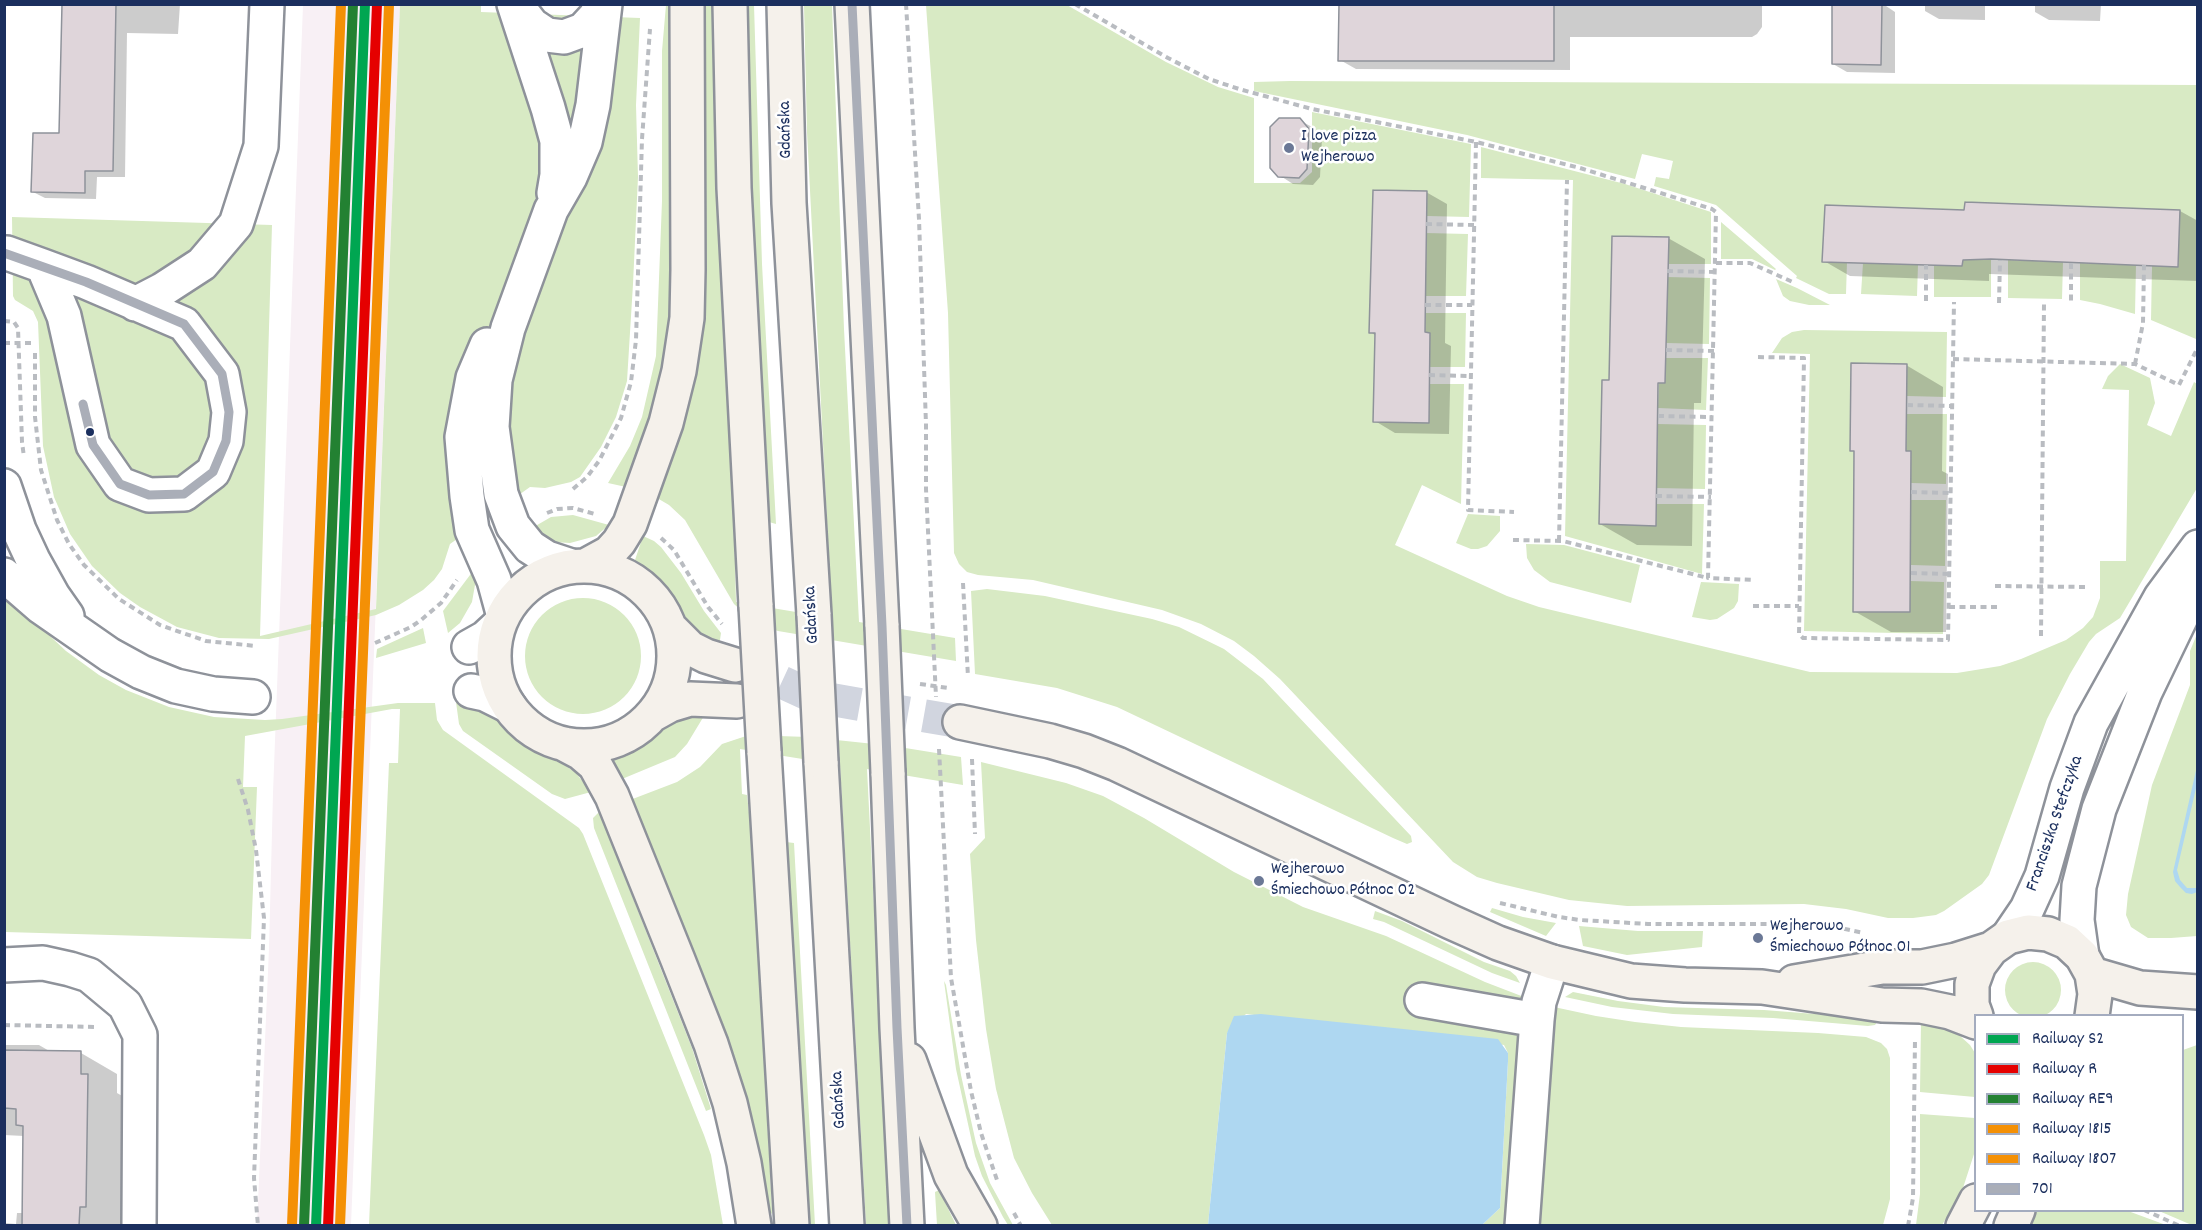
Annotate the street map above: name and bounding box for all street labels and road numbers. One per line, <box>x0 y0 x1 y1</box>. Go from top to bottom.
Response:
street label: Gdańska <box>776 101 798 159</box>
street label: Gdańska <box>801 586 825 644</box>
street label: Franciszka Stefczyka <box>2023 753 2089 895</box>
street label: Gdańska <box>828 1071 852 1129</box>

